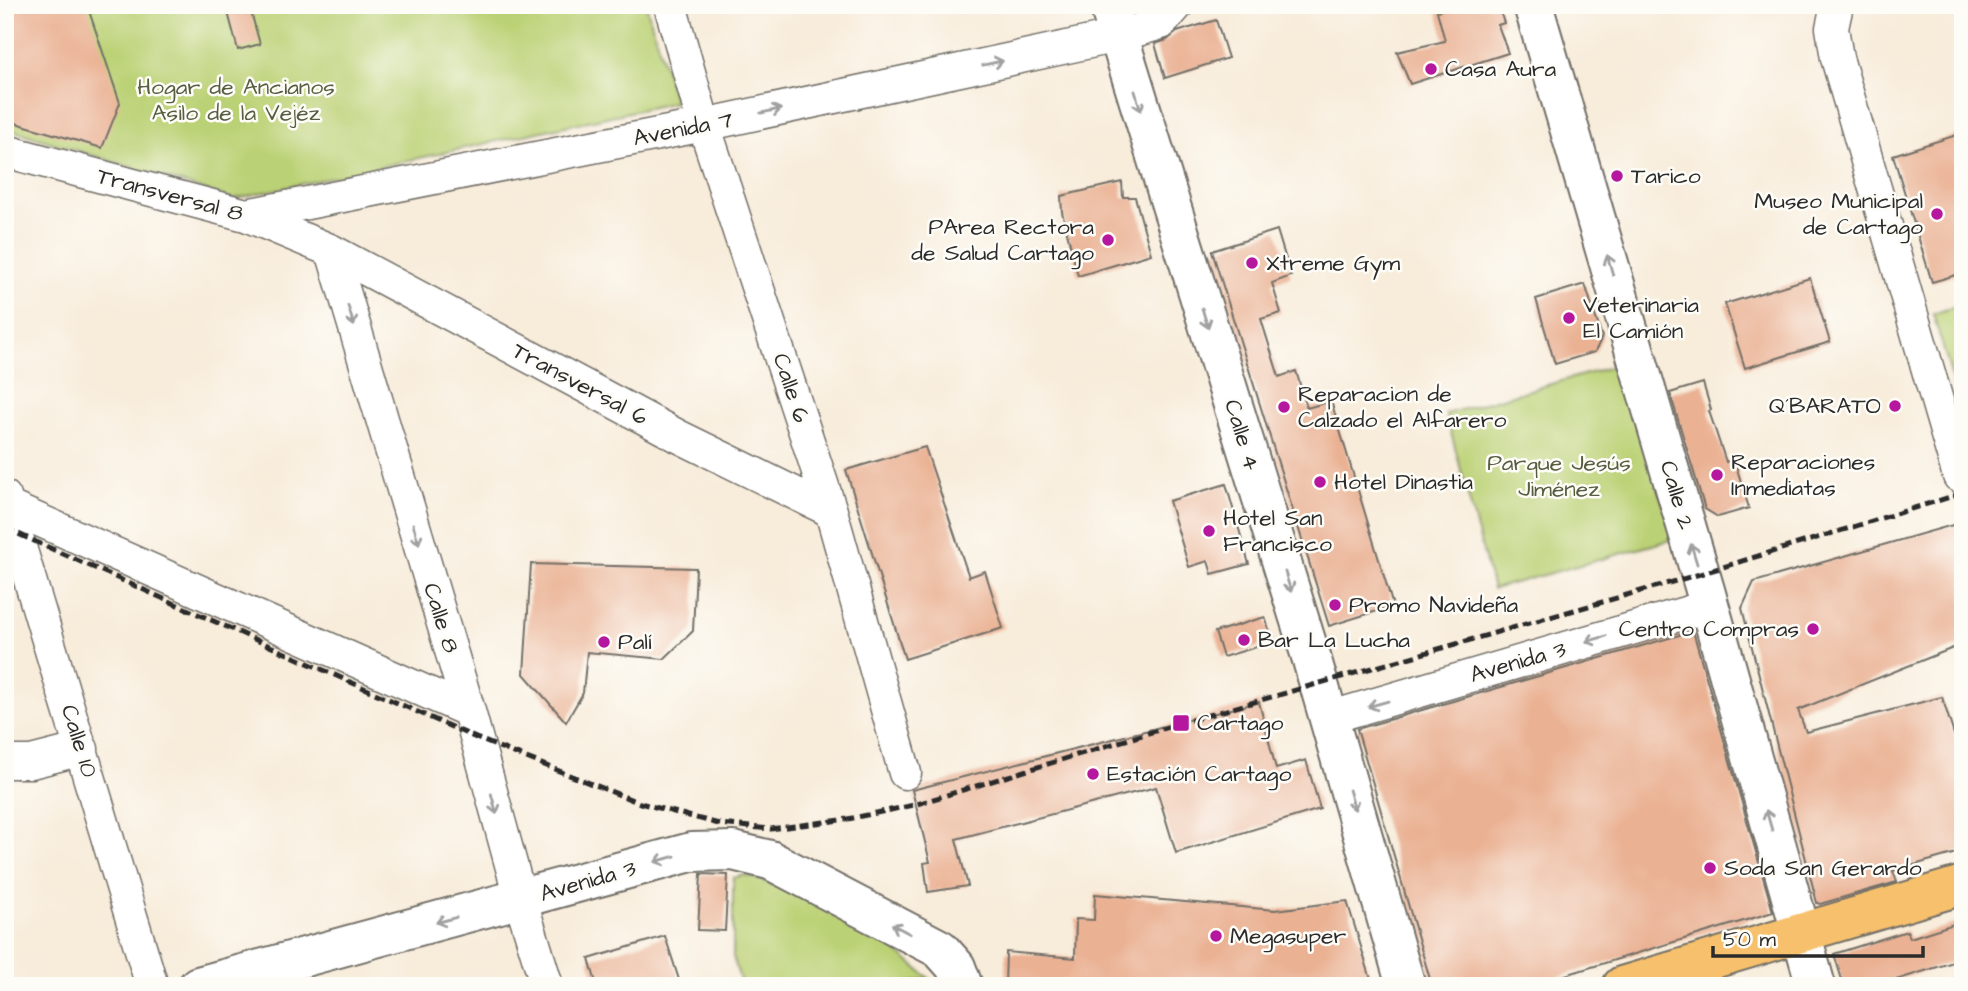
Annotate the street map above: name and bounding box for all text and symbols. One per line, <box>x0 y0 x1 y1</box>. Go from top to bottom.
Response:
place label: Casa Aura <box>1445 53 1557 85</box>
one-way arrow <box>981 55 1004 69</box>
marker: Casa Aura <box>1423 61 1439 77</box>
park label: Hogar de Ancianos Asilo de la Vejéz <box>137 71 335 129</box>
one-way arrow <box>1133 89 1146 111</box>
one-way arrow <box>759 103 782 117</box>
street label: Avenida 7 <box>630 104 736 154</box>
street label: Transversal 8 <box>93 160 247 230</box>
place label: Tarico <box>1631 160 1701 192</box>
marker: Tarico <box>1609 168 1625 184</box>
place label: Museo Municipal de Cartago <box>1754 185 1923 244</box>
marker: Museo Municipal de Cartago <box>1929 206 1945 222</box>
place label: PArea Rectora de Salud Cartago <box>911 211 1094 270</box>
marker: PArea Rectora de Salud Cartago <box>1100 232 1116 248</box>
place label: Xtreme Gym <box>1266 247 1400 280</box>
one-way arrow <box>1602 254 1615 276</box>
marker: Xtreme Gym <box>1244 255 1260 271</box>
place label: Veterinaria El Camión <box>1583 289 1699 347</box>
one-way arrow <box>346 305 359 327</box>
one-way arrow <box>1200 307 1213 329</box>
marker: Veterinaria El Camión <box>1561 310 1577 326</box>
street label: Transversal 6 <box>507 335 653 433</box>
street label: Calle 6 <box>765 349 817 427</box>
place label: Reparacion de Calzado el Alfarero <box>1298 378 1506 436</box>
place label: Q´BARATO <box>1769 390 1881 422</box>
street label: Calle 4 <box>1216 396 1268 475</box>
marker: Q´BARATO <box>1887 398 1903 414</box>
marker: Reparacion de Calzado el Alfarero <box>1276 399 1292 415</box>
place label: Reparaciones Inmediatas <box>1731 446 1875 504</box>
park label: Parque Jesús Jiménez <box>1487 447 1631 505</box>
street label: Calle 2 <box>1652 457 1702 533</box>
place label: Hotel Dinastia <box>1334 466 1473 498</box>
marker: Reparaciones Inmediatas <box>1709 467 1725 483</box>
marker: Hotel Dinastia <box>1312 474 1328 490</box>
place label: Hotel San Francisco <box>1223 502 1332 560</box>
one-way arrow <box>411 523 424 545</box>
marker: Hotel San Francisco <box>1201 523 1217 539</box>
one-way arrow <box>1686 543 1699 565</box>
one-way arrow <box>1282 571 1295 593</box>
street label: Calle 8 <box>415 579 467 657</box>
place label: Promo Navideña <box>1349 589 1519 621</box>
marker: Promo Navideña <box>1327 597 1343 613</box>
place label: Centro Compras <box>1619 613 1799 645</box>
marker: Centro Compras <box>1805 621 1821 637</box>
place label: Bar La Lucha <box>1258 624 1410 656</box>
place label: Palí <box>618 626 652 658</box>
marker: Bar La Lucha <box>1236 632 1252 648</box>
street label: Avenida 3 <box>1466 633 1570 691</box>
marker: Palí <box>596 634 612 650</box>
one-way arrow <box>1586 634 1608 647</box>
one-way arrow <box>1367 698 1389 711</box>
street label: Calle 10 <box>53 701 105 781</box>
place label: Cartago <box>1197 707 1284 740</box>
marker: Cartago <box>1171 713 1191 733</box>
place label: Estación Cartago <box>1107 758 1291 791</box>
marker: Estación Cartago <box>1085 766 1101 782</box>
one-way arrow <box>1346 789 1359 811</box>
one-way arrow <box>488 792 501 814</box>
one-way arrow <box>1761 809 1774 831</box>
street label: Avenida 3 <box>536 852 640 910</box>
place label: Soda San Gerardo <box>1724 852 1922 884</box>
one-way arrow <box>655 854 677 867</box>
marker: Soda San Gerardo <box>1702 860 1718 876</box>
one-way arrow <box>435 914 457 927</box>
scale bar <box>1713 914 1923 958</box>
place label: Megasuper <box>1230 920 1347 953</box>
one-way arrow <box>891 921 912 935</box>
text: 50 m <box>1723 925 1777 954</box>
marker: Megasuper <box>1208 928 1224 944</box>

